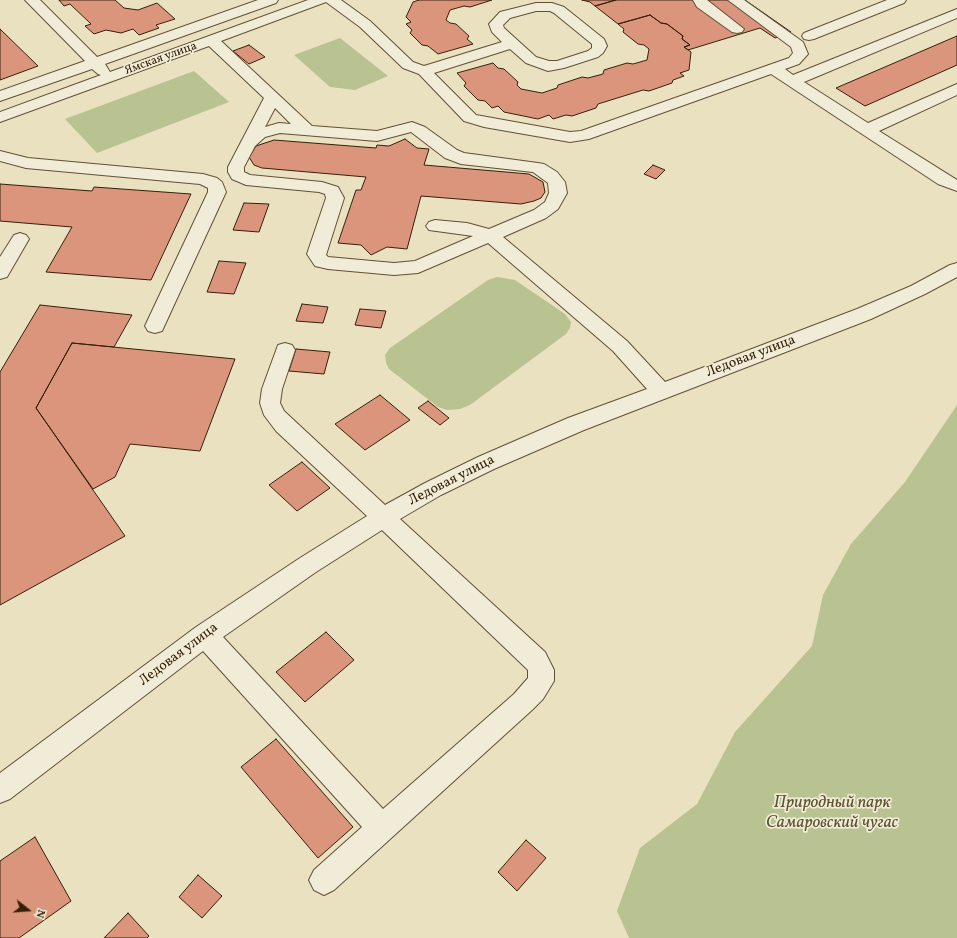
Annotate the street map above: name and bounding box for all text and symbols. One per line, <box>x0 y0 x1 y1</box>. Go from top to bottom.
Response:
street label: Ямская улица <box>123 39 199 79</box>
street label: Ледовая улица <box>704 332 798 382</box>
street label: Ледовая улица <box>406 452 498 510</box>
street label: Ледовая улица <box>136 620 222 690</box>
park label: Природный парк Самаровский чугас <box>766 794 898 834</box>
north arrow <box>8 890 48 930</box>
text: N <box>32 908 48 920</box>

